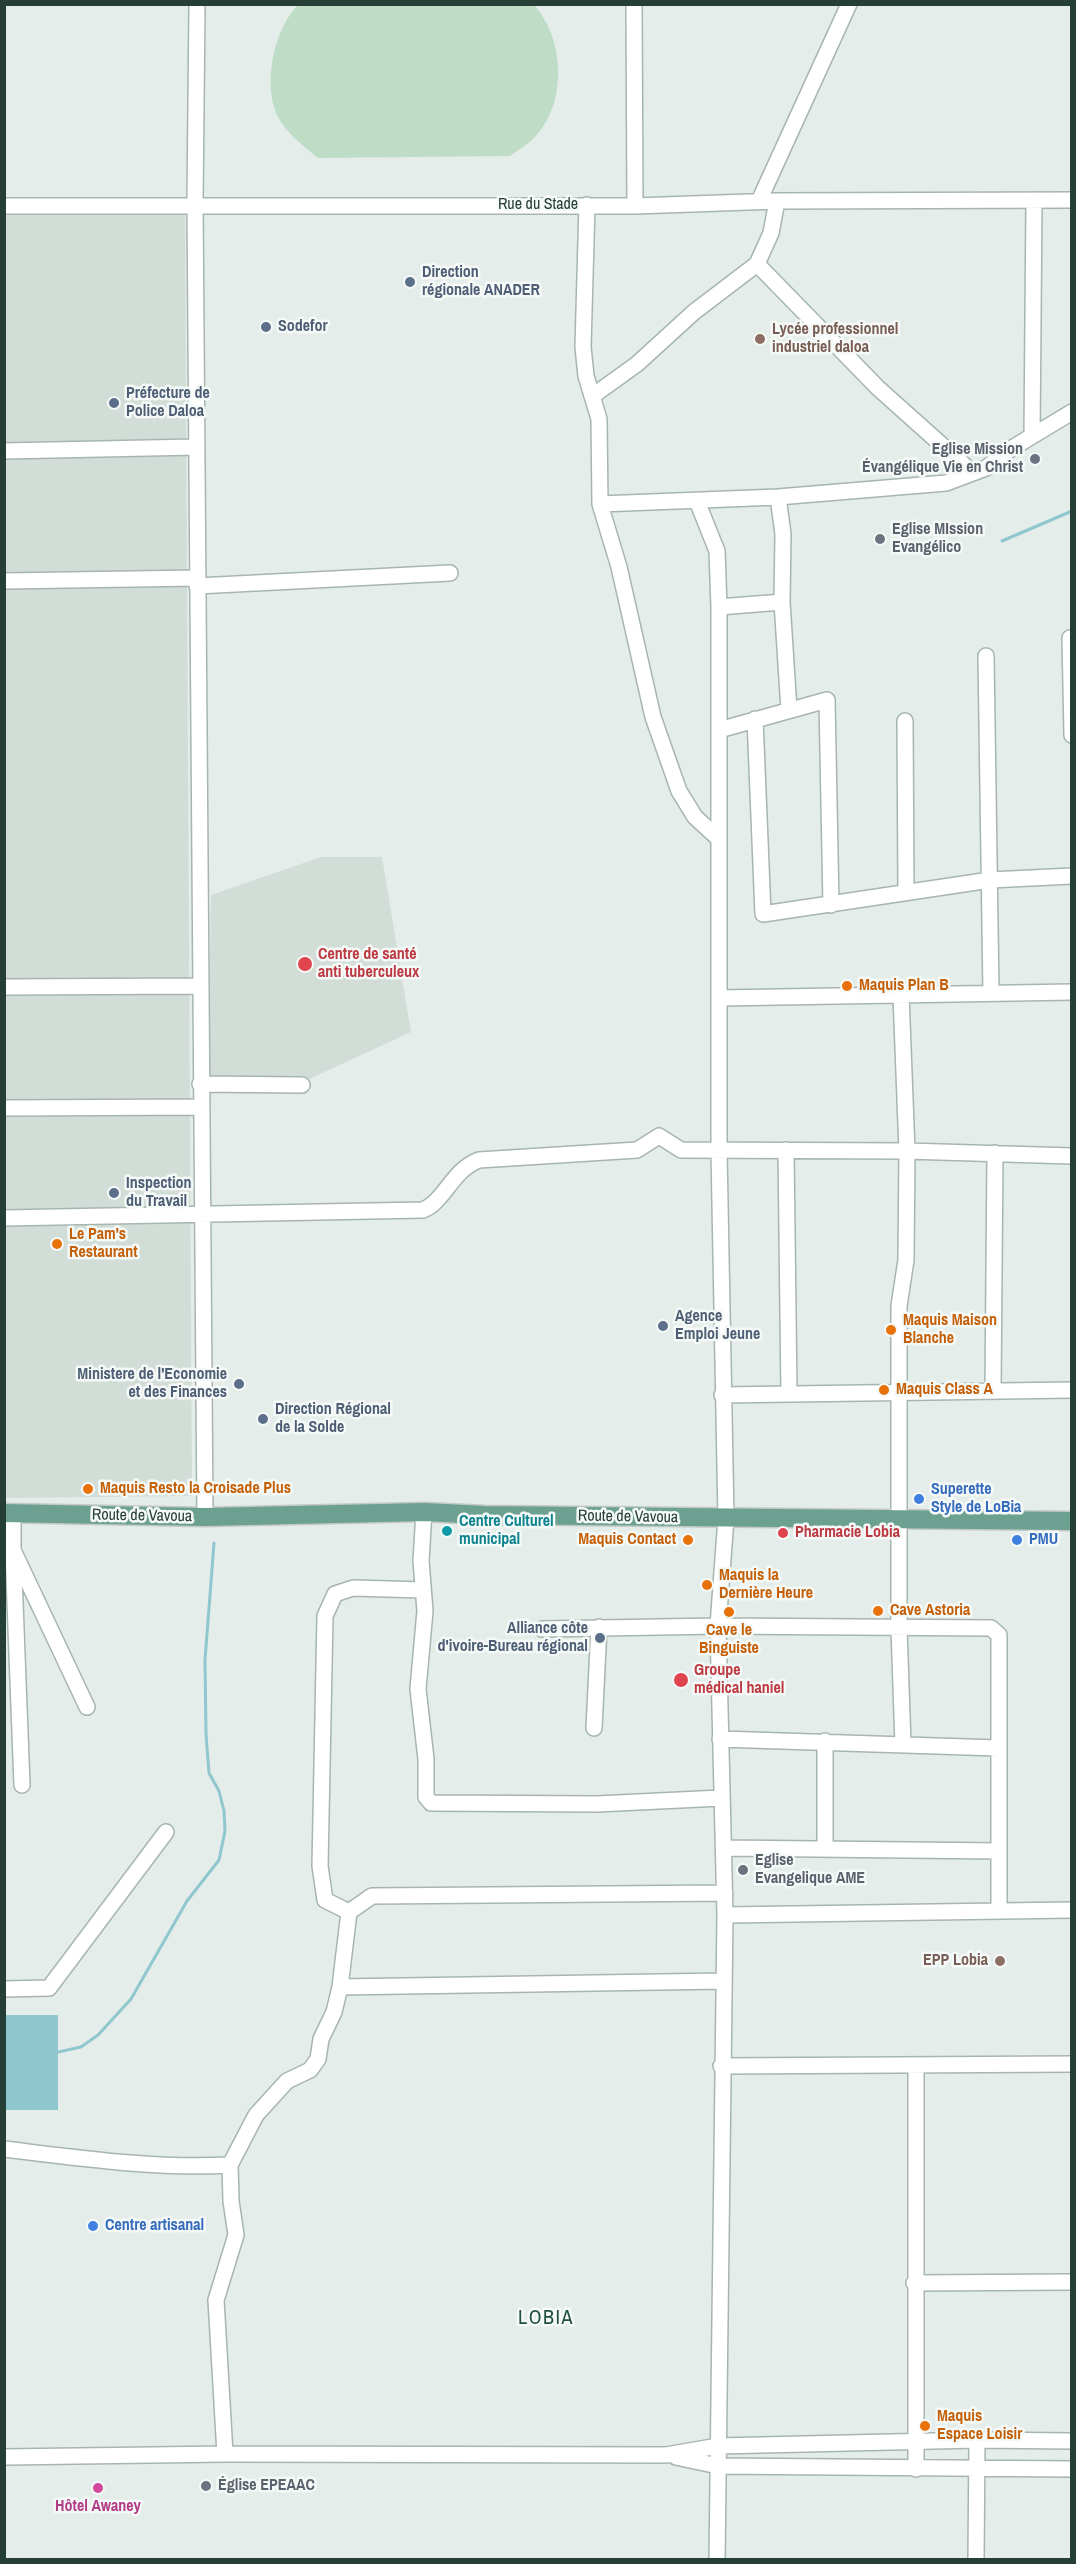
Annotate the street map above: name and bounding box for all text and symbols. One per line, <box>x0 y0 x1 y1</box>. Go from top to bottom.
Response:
street label: Rue du Stade <box>498 195 578 215</box>
place label: Direction régionale ANADER <box>422 263 540 301</box>
marker: Direction régionale ANADER <box>403 275 417 289</box>
place label: Sodefor <box>278 317 328 337</box>
marker: Sodefor <box>259 320 273 334</box>
place label: Lycée professionnel industriel daloa <box>772 320 898 358</box>
marker: Lycée professionnel industriel daloa <box>753 332 767 346</box>
place label: Préfecture de Police Daloa <box>126 384 210 422</box>
marker: Préfecture de Police Daloa <box>107 396 121 410</box>
place label: Eglise Mission Évangélique Vie en Christ <box>862 440 1023 478</box>
marker: Eglise Mission Évangélique Vie en Christ <box>1028 452 1042 466</box>
place label: Eglise MIssion Evangélico <box>892 520 983 558</box>
marker: Eglise MIssion Evangélico <box>873 532 887 546</box>
place label: Centre de santé anti tuberculeux <box>318 945 419 983</box>
marker: Centre de santé anti tuberculeux <box>296 955 314 973</box>
place label: Maquis Plan B <box>859 976 949 996</box>
marker: Maquis Plan B <box>840 979 854 993</box>
place label: Inspection du Travail <box>126 1174 192 1212</box>
marker: Inspection du Travail <box>107 1186 121 1200</box>
place label: Le Pam's Restaurant <box>69 1225 138 1263</box>
marker: Le Pam's Restaurant <box>50 1237 64 1251</box>
place label: Agence Emploi Jeune <box>675 1307 760 1345</box>
place label: Maquis Maison Blanche <box>903 1311 997 1349</box>
marker: Agence Emploi Jeune <box>656 1319 670 1333</box>
marker: Maquis Maison Blanche <box>884 1323 898 1337</box>
place label: Ministere de l'Economie et des Finances <box>77 1365 227 1403</box>
marker: Ministere de l'Economie et des Finances <box>232 1377 246 1391</box>
place label: Maquis Class A <box>896 1380 993 1400</box>
marker: Maquis Class A <box>877 1383 891 1397</box>
place label: Direction Régional de la Solde <box>275 1400 391 1438</box>
marker: Direction Régional de la Solde <box>256 1412 270 1426</box>
place label: Maquis Resto la Croisade Plus <box>100 1479 291 1499</box>
place label: Superette Style de LoBia <box>931 1480 1021 1518</box>
marker: Maquis Resto la Croisade Plus <box>81 1482 95 1496</box>
marker: Superette Style de LoBia <box>912 1492 926 1506</box>
street label: Route de Vavoua <box>92 1506 192 1526</box>
street label: Route de Vavoua <box>578 1507 678 1527</box>
place label: Centre Culturel municipal <box>459 1512 554 1550</box>
place label: Pharmacie Lobia <box>795 1523 900 1543</box>
marker: Centre Culturel municipal <box>440 1524 454 1538</box>
marker: Pharmacie Lobia <box>776 1526 790 1540</box>
place label: Maquis Contact <box>578 1530 676 1550</box>
place label: PMU <box>1029 1530 1058 1550</box>
marker: Maquis Contact <box>681 1533 695 1547</box>
marker: PMU <box>1010 1533 1024 1547</box>
place label: Maquis la Dernière Heure <box>719 1566 813 1604</box>
marker: Maquis la Dernière Heure <box>700 1578 714 1592</box>
place label: Cave Astoria <box>890 1601 970 1621</box>
marker: Cave Astoria <box>871 1604 885 1618</box>
marker: Cave le Binguiste <box>722 1605 736 1619</box>
place label: Alliance côte d'ivoire-Bureau régional <box>438 1619 588 1657</box>
place label: Cave le Binguiste <box>699 1621 759 1659</box>
marker: Alliance côte d'ivoire-Bureau régional <box>593 1631 607 1645</box>
place label: Groupe médical haniel <box>694 1661 784 1699</box>
marker: Groupe médical haniel <box>672 1671 690 1689</box>
place label: Eglise Evangelique AME <box>755 1851 865 1889</box>
marker: Eglise Evangelique AME <box>736 1863 750 1877</box>
place label: EPP Lobia <box>923 1951 988 1971</box>
marker: EPP Lobia <box>993 1954 1007 1968</box>
place label: Centre artisanal <box>105 2216 204 2236</box>
marker: Centre artisanal <box>86 2219 100 2233</box>
district label: LOBIA <box>518 2307 574 2331</box>
place label: Maquis Espace Loisir <box>937 2407 1022 2445</box>
marker: Maquis Espace Loisir <box>918 2419 932 2433</box>
place label: Église EPEAAC <box>218 2476 315 2496</box>
marker: Église EPEAAC <box>199 2479 213 2493</box>
marker: Hôtel Awaney <box>91 2481 105 2495</box>
place label: Hôtel Awaney <box>55 2497 141 2517</box>

